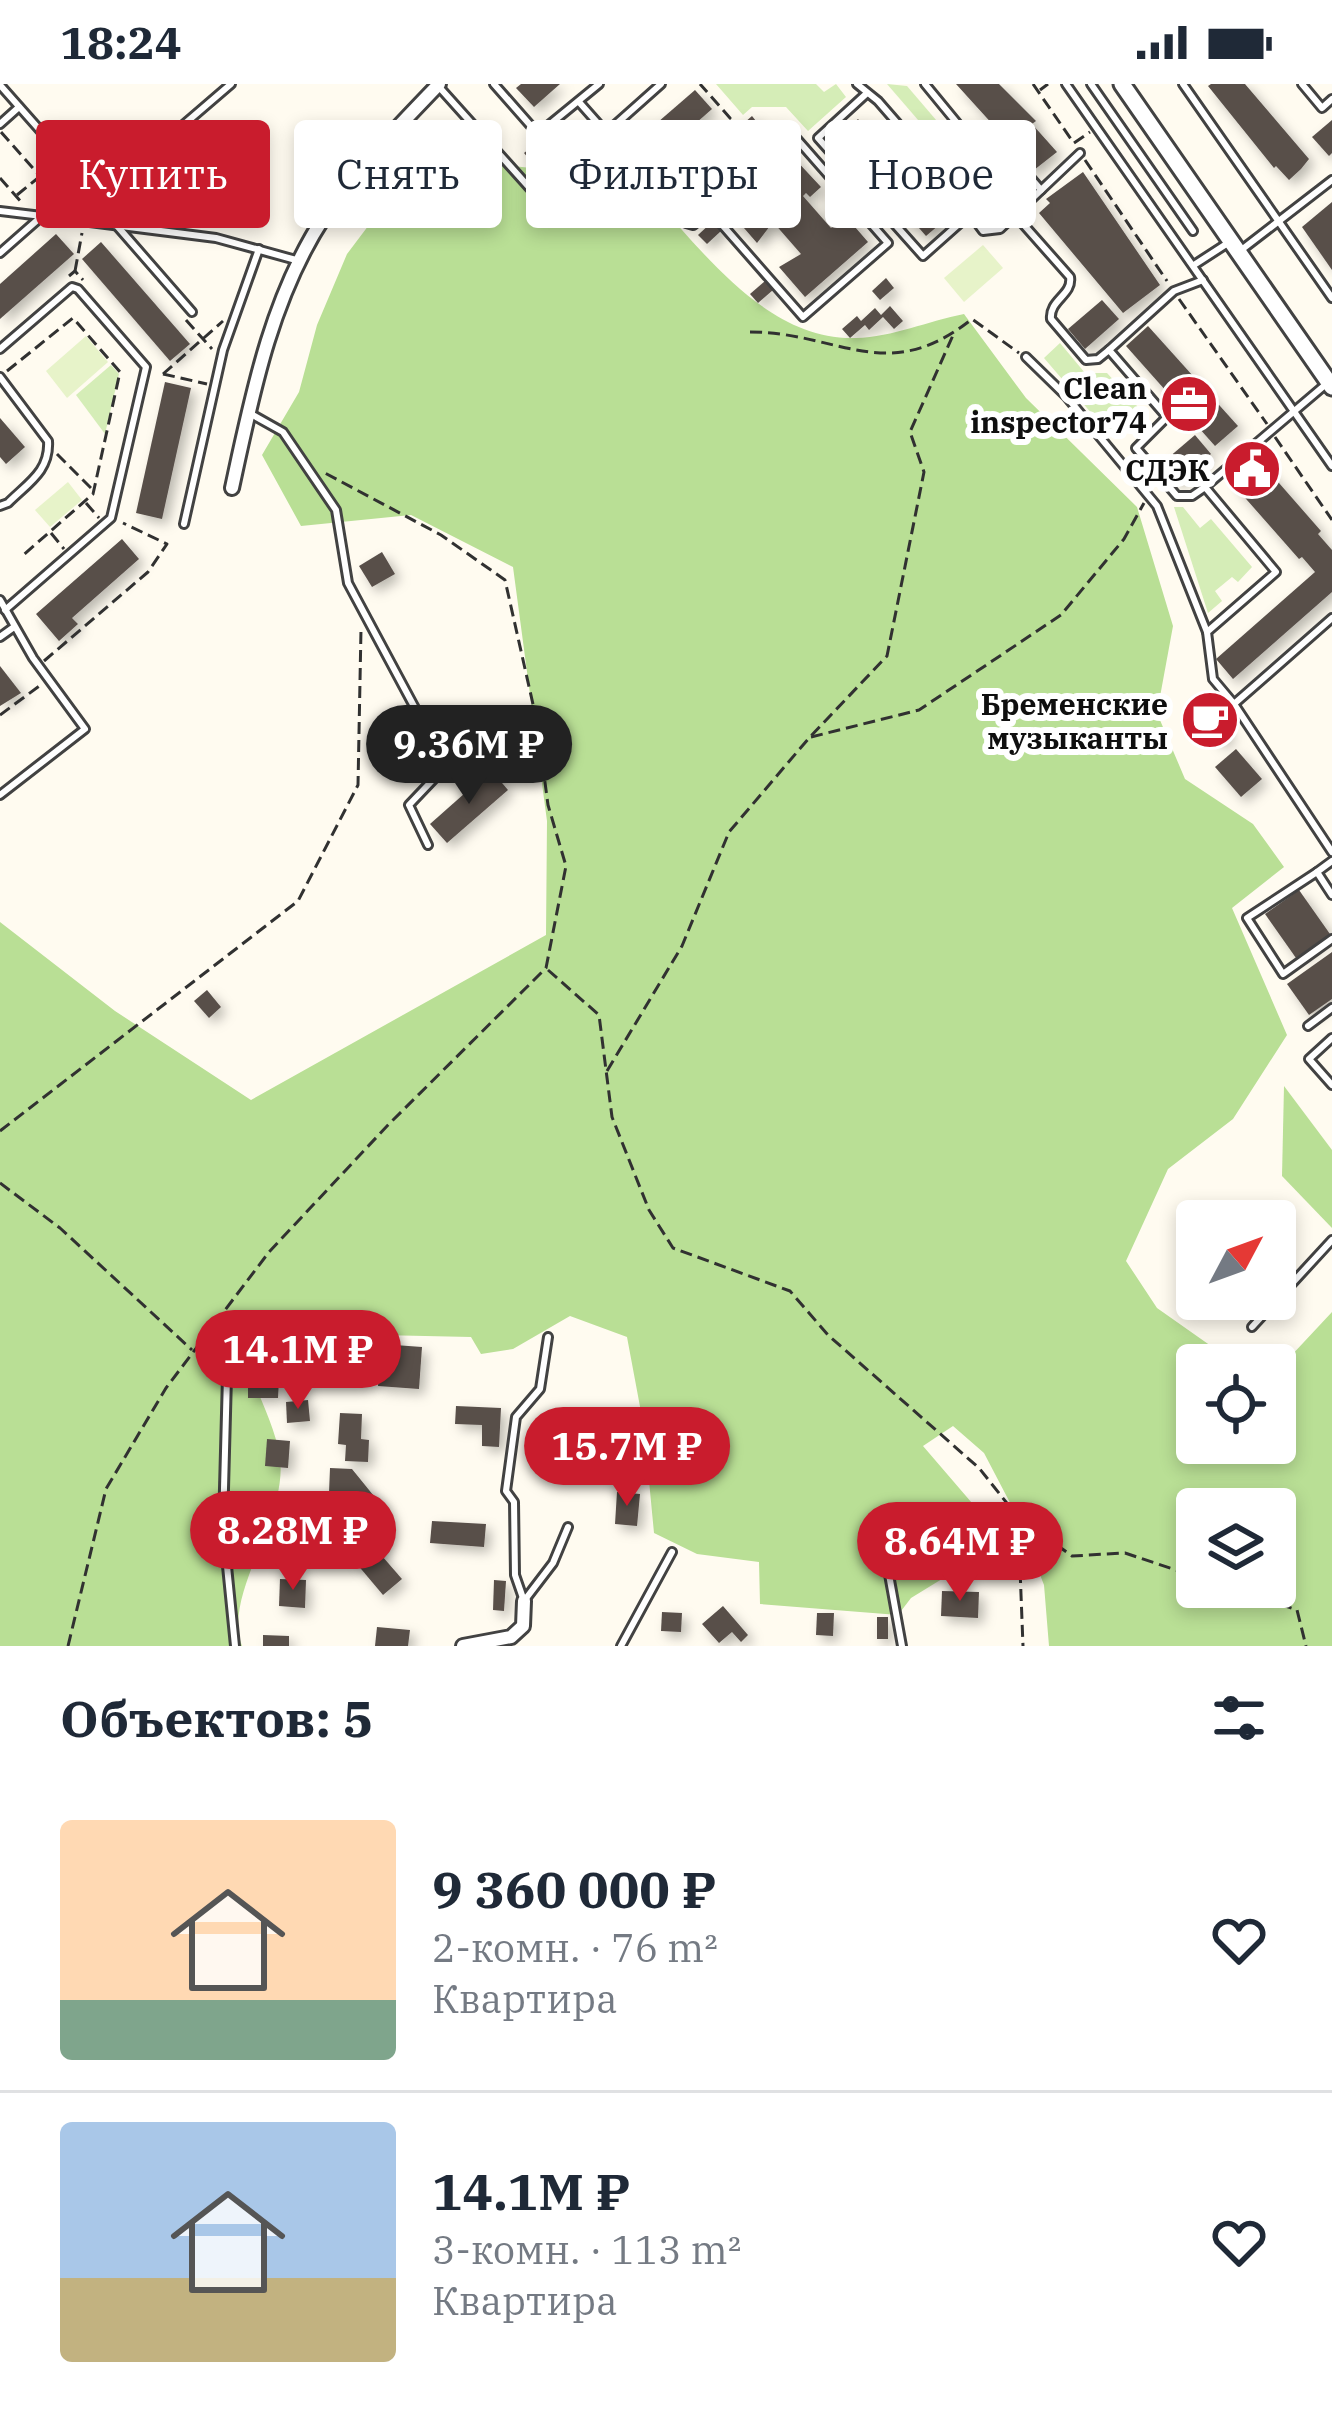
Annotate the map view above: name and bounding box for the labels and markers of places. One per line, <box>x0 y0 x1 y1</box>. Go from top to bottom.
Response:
place label: Clean inspector74 <box>970 368 1147 441</box>
office icon: Clean inspector74 <box>1158 373 1220 435</box>
public building icon: СДЭК <box>1221 438 1283 500</box>
place label: СДЭК <box>1125 450 1210 489</box>
place label: Бременские музыканты <box>981 684 1168 757</box>
cafe icon: Бременские музыканты <box>1179 689 1241 751</box>
pin: 9.36M ₽ <box>358 705 580 807</box>
pin: 14.1M ₽ <box>187 1310 409 1412</box>
pin: 15.7M ₽ <box>516 1407 738 1509</box>
pin: 8.28M ₽ <box>182 1491 404 1593</box>
pin: 8.64M ₽ <box>849 1502 1071 1604</box>

